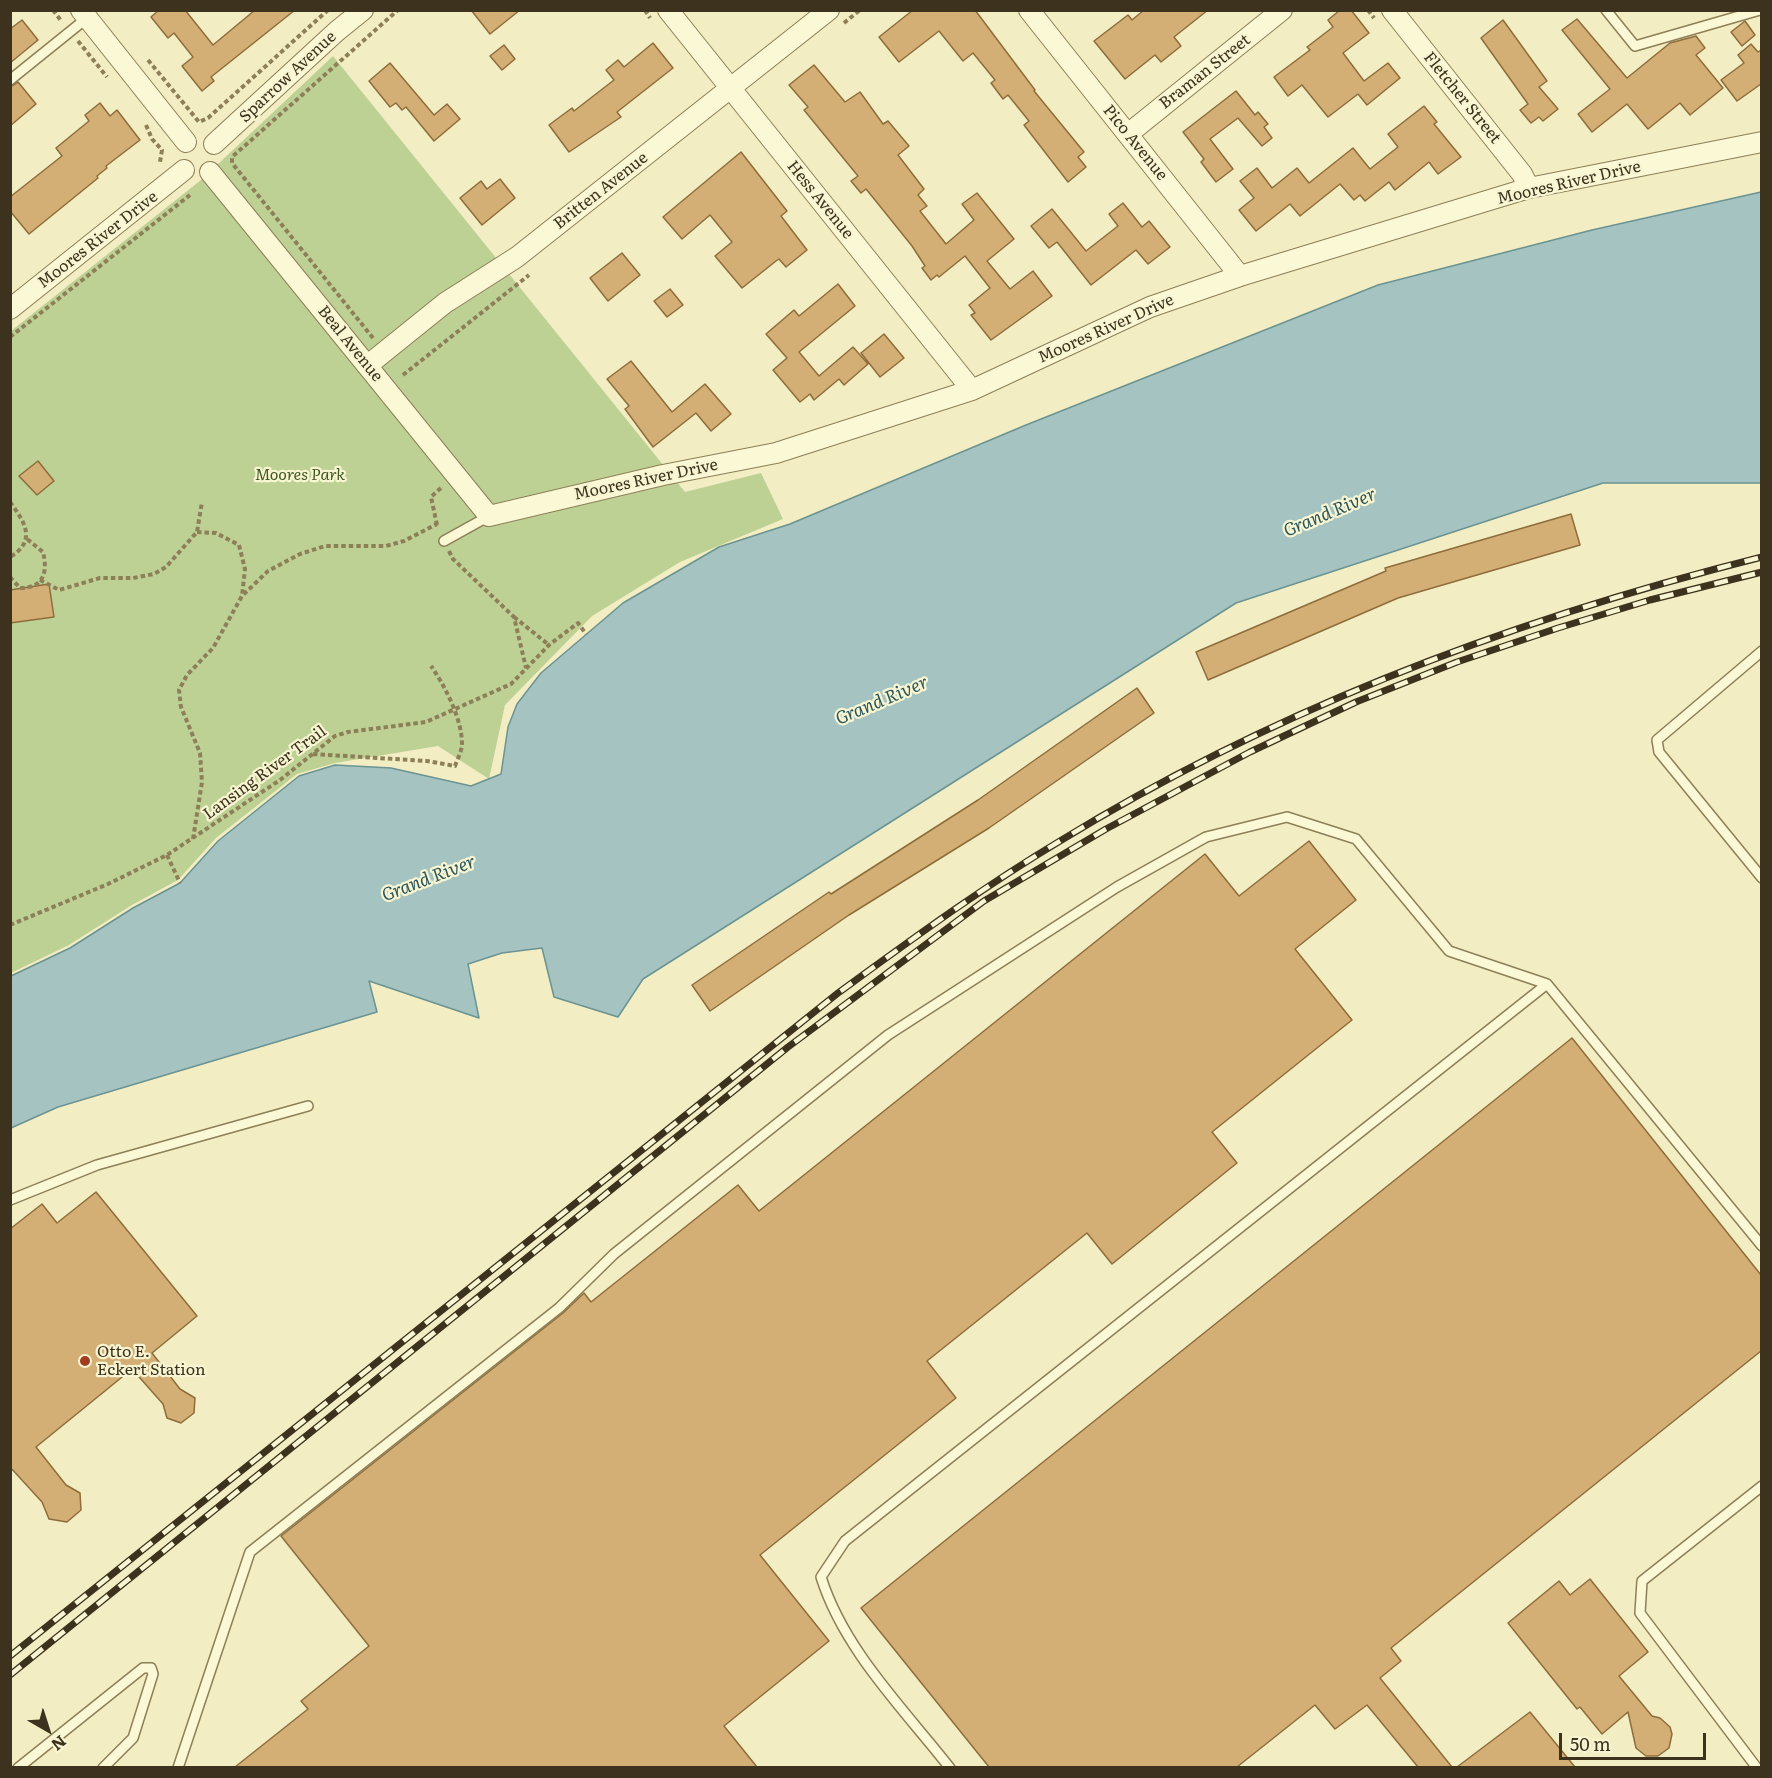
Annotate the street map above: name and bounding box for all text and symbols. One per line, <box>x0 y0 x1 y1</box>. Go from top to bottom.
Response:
street label: Sparrow Avenue <box>236 27 340 127</box>
street label: Braman Street <box>1156 31 1254 113</box>
street label: Fletcher Street <box>1419 48 1505 148</box>
street label: Pico Avenue <box>1099 101 1171 185</box>
street label: Britten Avenue <box>550 148 652 234</box>
street label: Hess Avenue <box>783 157 857 243</box>
street label: Moores River Drive <box>1495 157 1643 209</box>
street label: Moores River Drive <box>34 187 162 293</box>
street label: Moores River Drive <box>1035 290 1177 368</box>
street label: Beal Avenue <box>314 302 386 386</box>
street label: Moores River Drive <box>572 455 720 505</box>
park label: Moores Park <box>255 465 345 485</box>
water label: Grand River <box>1280 484 1380 542</box>
water label: Grand River <box>832 672 932 730</box>
street label: Lansing River Trail <box>200 722 330 824</box>
water label: Grand River <box>379 851 479 907</box>
place label: Otto E. Eckert Station <box>97 1342 205 1380</box>
marker: Otto E. Eckert Station <box>78 1354 92 1368</box>
north arrow <box>18 1700 78 1760</box>
scale bar <box>1562 1721 1709 1759</box>
text: N <box>47 1730 72 1758</box>
text: 50 m <box>1570 1730 1611 1757</box>

